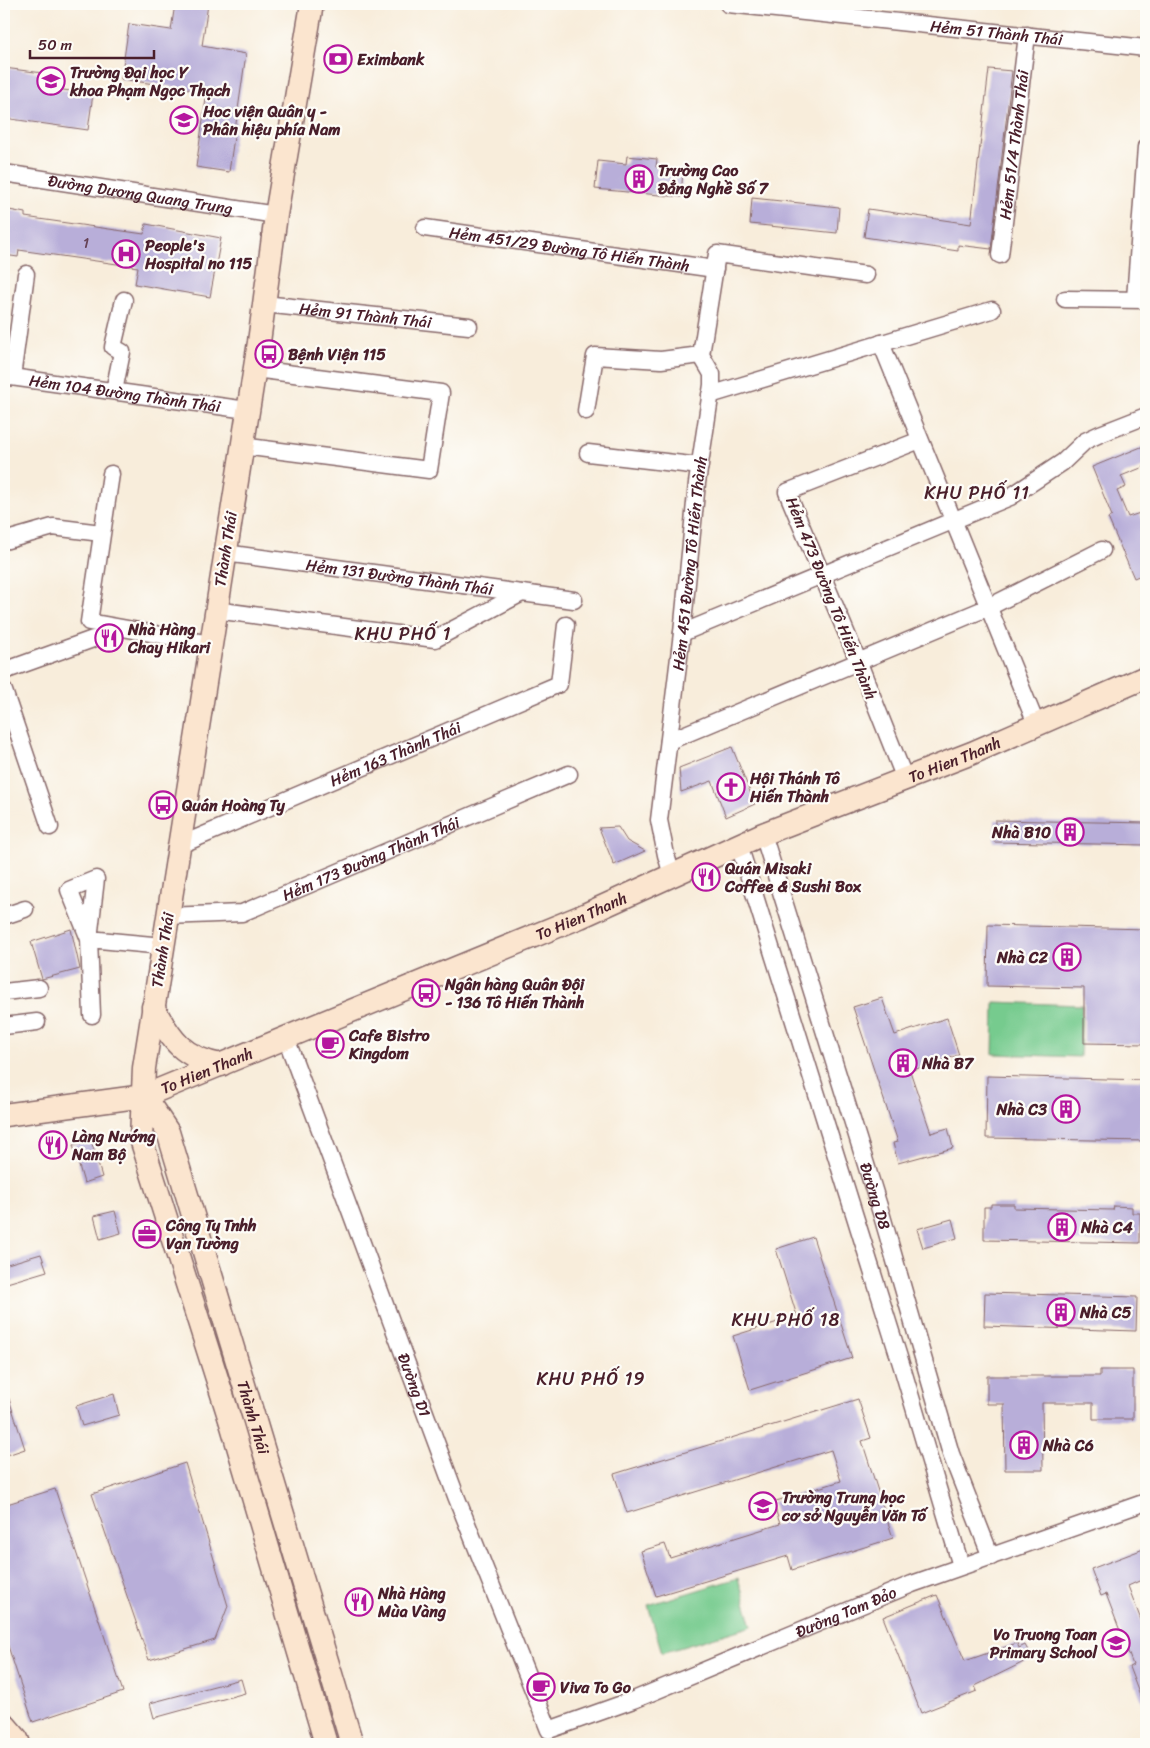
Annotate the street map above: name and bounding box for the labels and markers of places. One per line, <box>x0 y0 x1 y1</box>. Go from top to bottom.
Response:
bank icon: Eximbank <box>323 44 353 74</box>
place label: Eximbank <box>357 45 425 74</box>
place label: Trường Đại học Y khoa Phạm Ngọc Thạch <box>69 58 231 105</box>
school or university icon: Trường Đại học Y khoa Phạm Ngọc Thạch <box>36 66 66 96</box>
place label: Hoc viện Quân y - Phân hiệu phía Nam <box>202 97 341 144</box>
school or university icon: Hoc viện Quân y - Phân hiệu phía Nam <box>169 105 199 135</box>
place label: Trường Cao Đẳng Nghề Số 7 <box>657 156 770 203</box>
building icon: Trường Cao Đẳng Nghề Số 7 <box>624 164 654 194</box>
place label: People's Hospital no 115 <box>144 231 253 278</box>
hospital icon: People's Hospital no 115 <box>111 239 141 269</box>
bus stop icon: Bệnh Viện 115 <box>254 339 284 369</box>
place label: Bệnh Viện 115 <box>288 340 386 369</box>
place label: Nhà Hàng Chay Hikari <box>127 615 212 662</box>
restaurant icon: Nhà Hàng Chay Hikari <box>94 623 124 653</box>
place label: Hội Thánh Tô Hiến Thành <box>749 764 841 811</box>
church icon: Hội Thánh Tô Hiến Thành <box>716 772 746 802</box>
bus stop icon: Quán Hoàng Ty <box>148 790 178 820</box>
place label: Quán Hoàng Ty <box>181 791 286 820</box>
building icon: Nhà B10 <box>1055 817 1085 847</box>
place label: Nhà B10 <box>991 818 1051 847</box>
place label: Quán Misaki Coffee & Sushi Box <box>724 854 862 901</box>
restaurant icon: Quán Misaki Coffee & Sushi Box <box>691 862 721 892</box>
building icon: Nhà C2 <box>1052 942 1082 972</box>
place label: Nhà C2 <box>996 943 1049 972</box>
place label: Ngân hàng Quân Đội - 136 Tô Hiến Thành <box>444 970 586 1017</box>
bus stop icon: Ngân hàng Quân Đội - 136 Tô Hiến Thành <box>411 978 441 1008</box>
place label: Cafe Bistro Kingdom <box>348 1021 431 1068</box>
cafe icon: Cafe Bistro Kingdom <box>315 1029 345 1059</box>
building icon: Nhà B7 <box>888 1048 918 1078</box>
place label: Nhà B7 <box>921 1049 975 1078</box>
building icon: Nhà C3 <box>1051 1094 1081 1124</box>
place label: Nhà C3 <box>996 1095 1047 1124</box>
place label: Làng Nướng Nam Bộ <box>71 1122 157 1169</box>
restaurant icon: Làng Nướng Nam Bộ <box>38 1130 68 1160</box>
place label: Công Ty Tnhh Vạn Tường <box>165 1211 257 1258</box>
building icon: Nhà C4 <box>1047 1212 1077 1242</box>
place label: Nhà C4 <box>1080 1213 1133 1242</box>
office icon: Công Ty Tnhh Vạn Tường <box>132 1219 162 1249</box>
building icon: Nhà C5 <box>1046 1297 1076 1327</box>
place label: Nhà C5 <box>1079 1298 1132 1327</box>
building icon: Nhà C6 <box>1009 1430 1039 1460</box>
place label: Nhà C6 <box>1042 1431 1094 1460</box>
place label: Trường Trung học cơ sở Nguyễn Văn Tố <box>781 1483 929 1530</box>
school or university icon: Trường Trung học cơ sở Nguyễn Văn Tố <box>748 1491 778 1521</box>
place label: Nhà Hàng Mùa Vàng <box>377 1579 447 1626</box>
restaurant icon: Nhà Hàng Mùa Vàng <box>344 1587 374 1617</box>
place label: Vo Truong Toan Primary School <box>990 1620 1098 1667</box>
school or university icon: Vo Truong Toan Primary School <box>1101 1628 1131 1658</box>
cafe icon: Viva To Go <box>526 1672 556 1702</box>
place label: Viva To Go <box>560 1673 632 1702</box>

